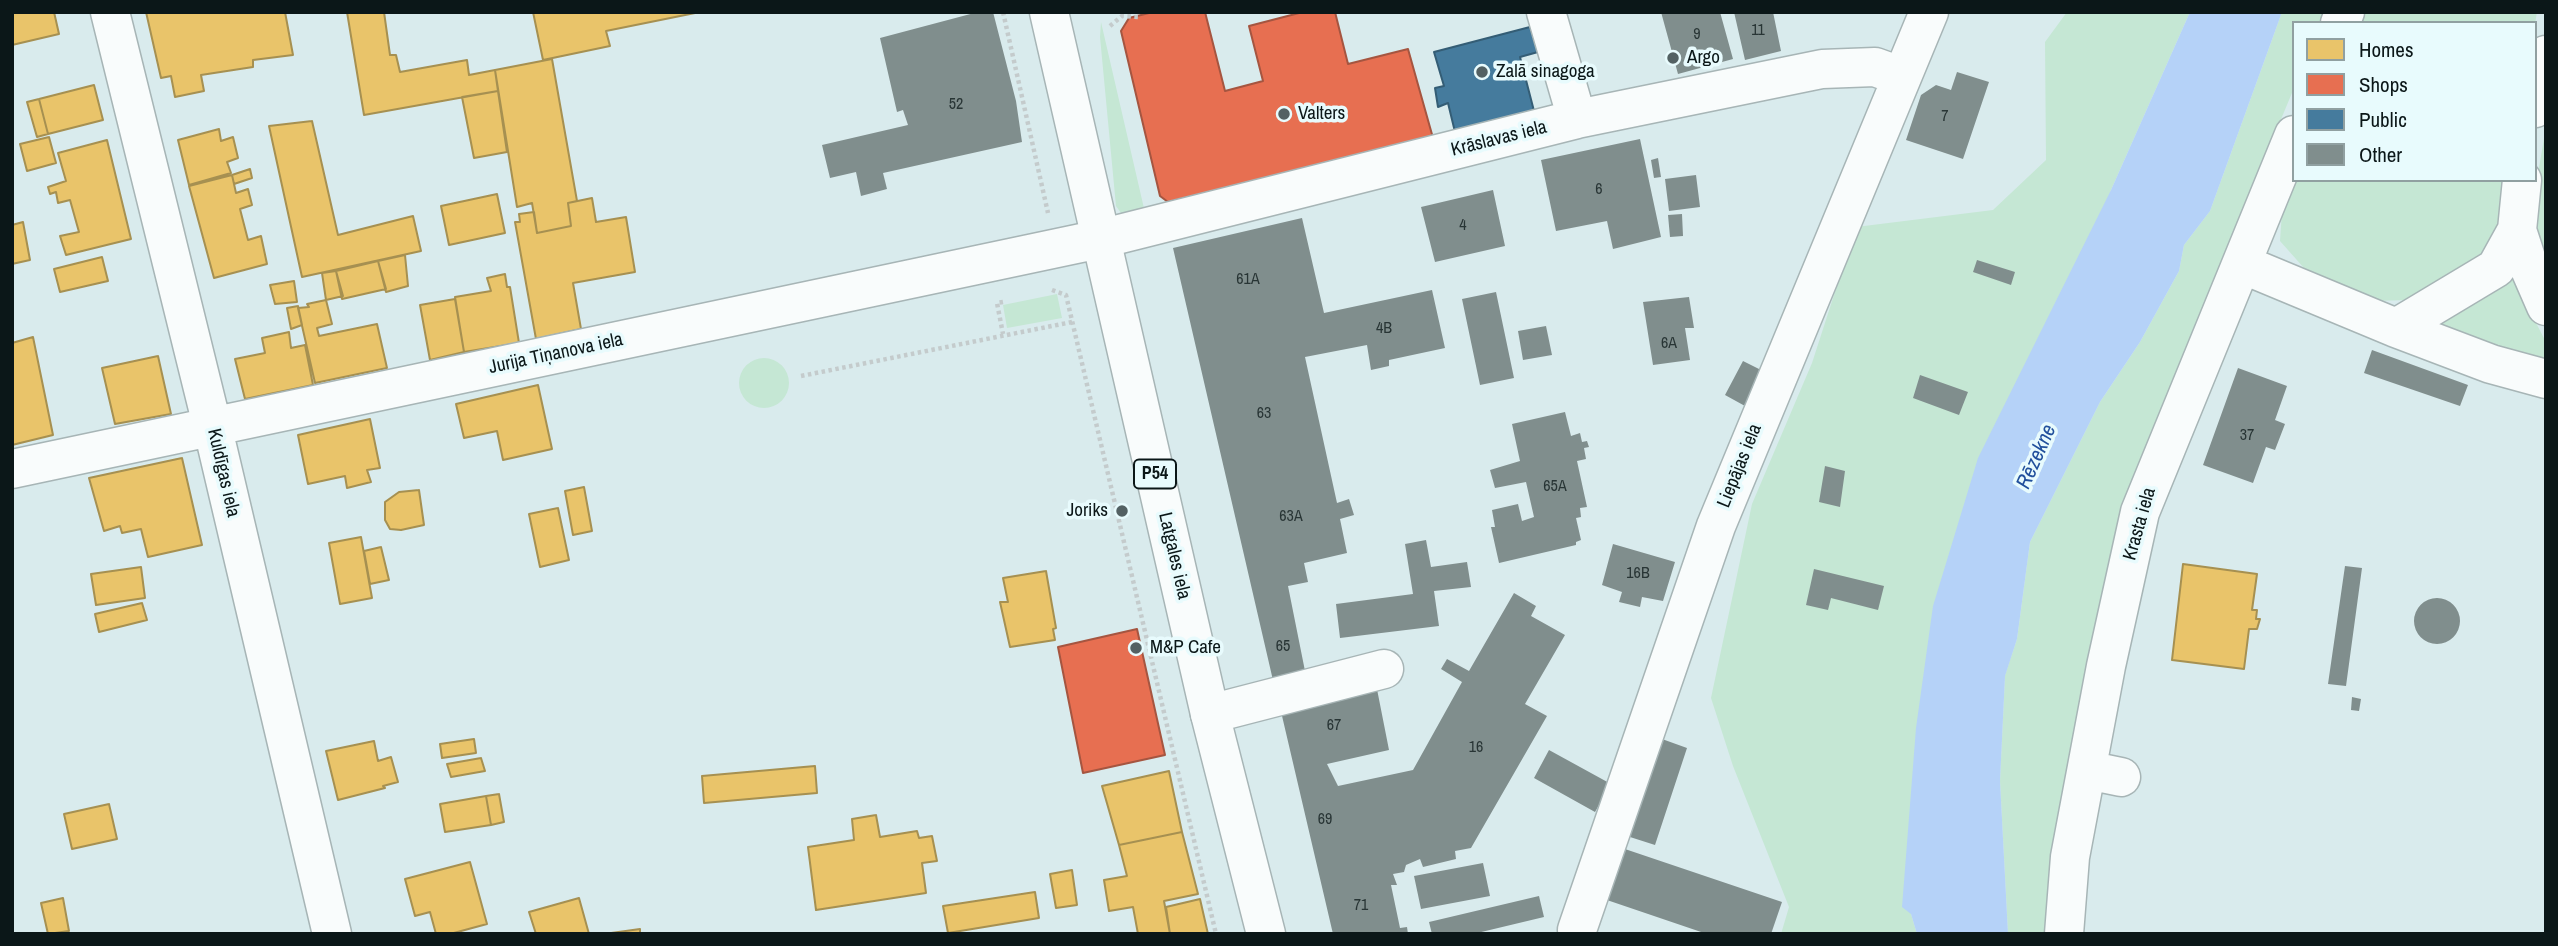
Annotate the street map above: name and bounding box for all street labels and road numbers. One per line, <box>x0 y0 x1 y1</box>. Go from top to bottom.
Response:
street label: Krāslavas iela <box>1449 116 1549 162</box>
street label: Jurija Tiņanova iela <box>487 329 625 379</box>
street label: Liepājas iela <box>1713 421 1767 511</box>
street label: Kuldīgas iela <box>202 427 244 519</box>
road number: P54 <box>1134 460 1176 488</box>
street label: Krasta iela <box>2119 485 2161 563</box>
street label: Latgales iela <box>1153 510 1195 602</box>

